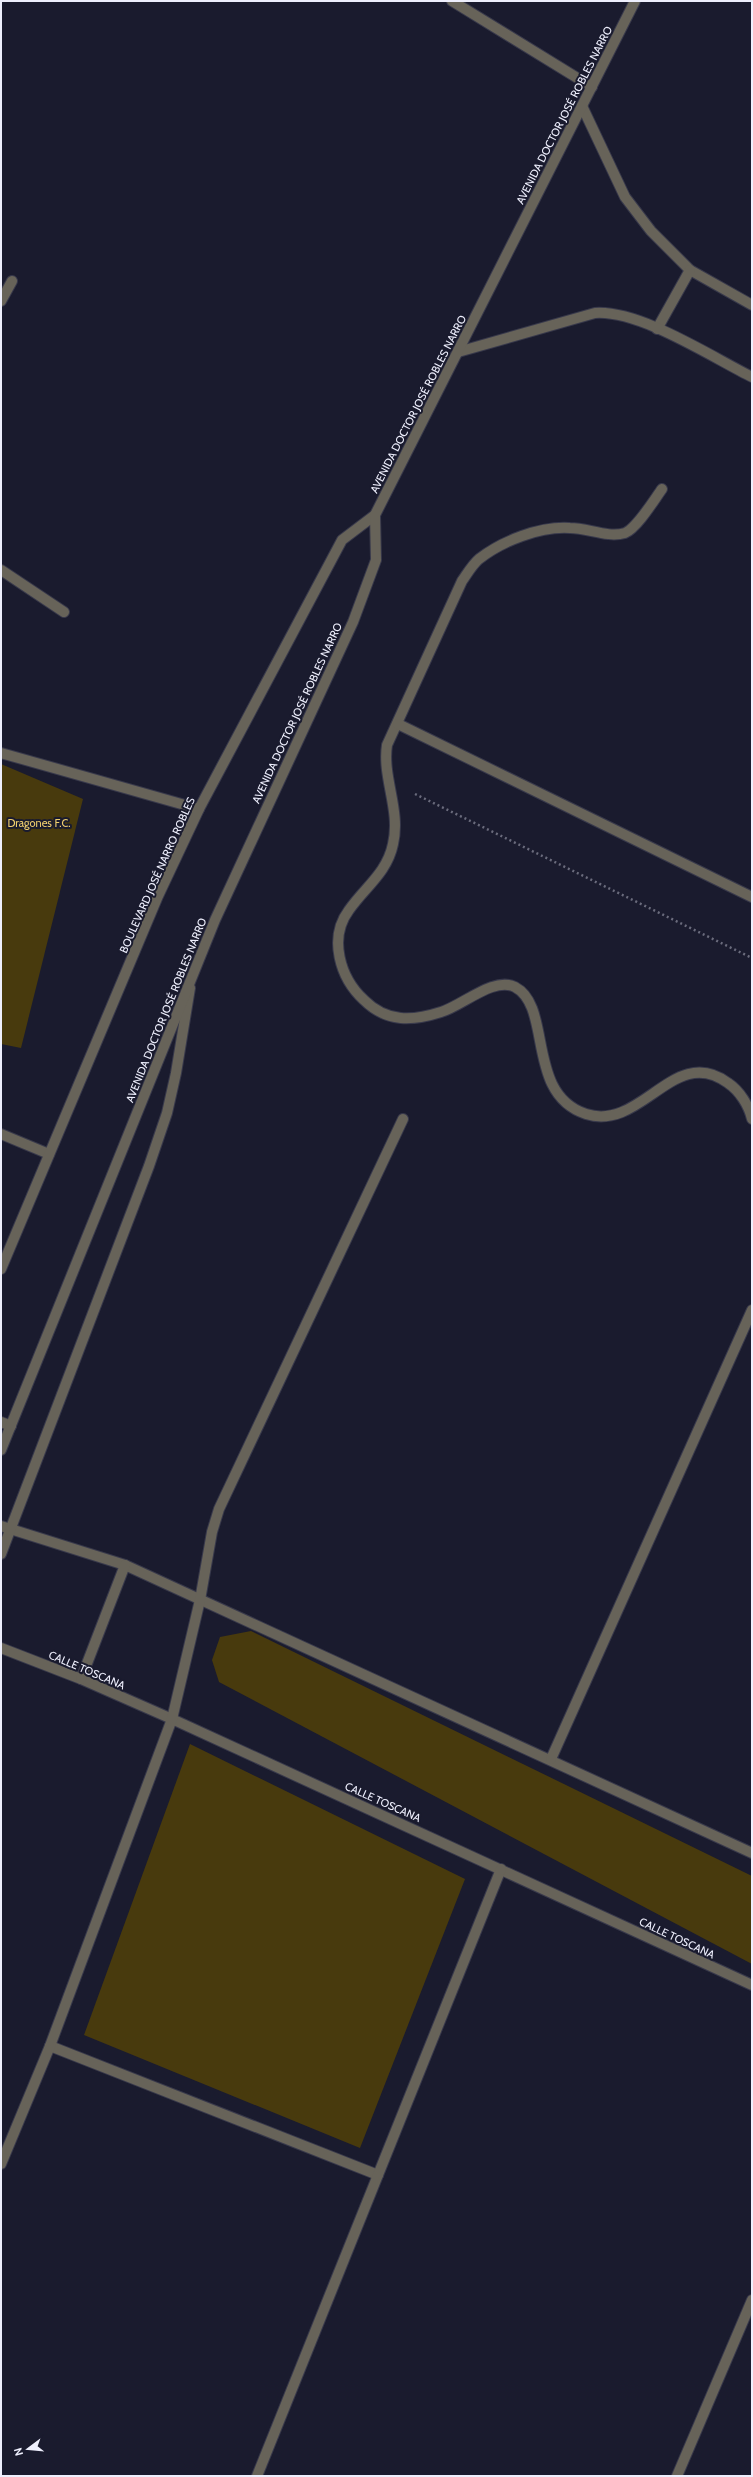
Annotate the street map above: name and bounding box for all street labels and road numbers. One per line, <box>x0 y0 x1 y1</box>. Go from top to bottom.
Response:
street label: AVENIDA DOCTOR JOSÉ ROBLES NARRO <box>513 23 615 206</box>
street label: AVENIDA DOCTOR JOSÉ ROBLES NARRO <box>367 312 469 495</box>
street label: AVENIDA DOCTOR JOSÉ ROBLES NARRO <box>249 620 345 806</box>
street label: BOULEVARD JOSÉ NARRO ROBLES <box>116 794 198 955</box>
street label: AVENIDA DOCTOR JOSÉ ROBLES NARRO <box>122 915 210 1104</box>
street label: CALLE TOSCANA <box>47 1648 128 1692</box>
street label: CALLE TOSCANA <box>343 1779 423 1825</box>
street label: CALLE TOSCANA <box>637 1914 717 1962</box>

